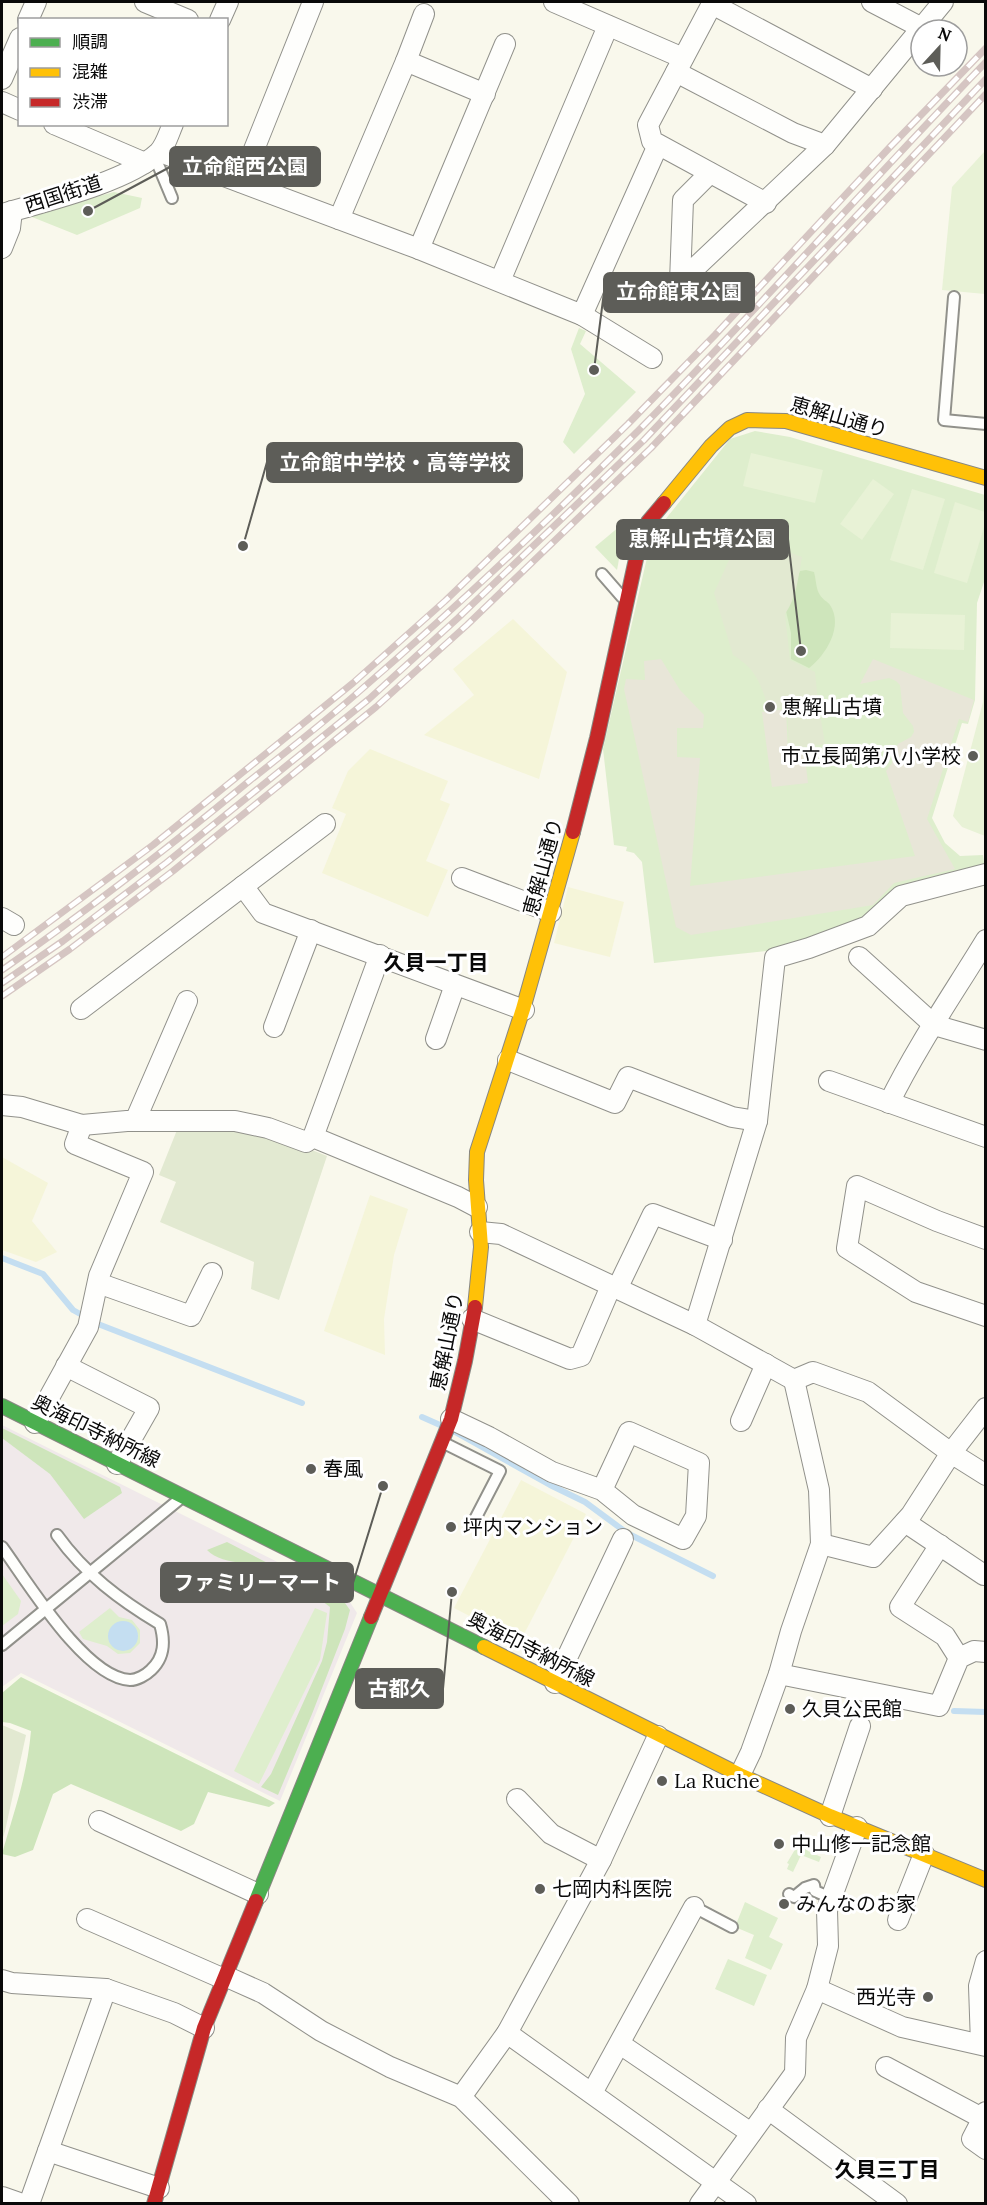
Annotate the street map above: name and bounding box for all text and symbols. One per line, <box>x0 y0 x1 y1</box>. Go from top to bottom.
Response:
legend <box>18 18 228 126</box>
north arrow <box>909 18 969 78</box>
text: N <box>935 23 954 46</box>
text: 順調 <box>72 30 108 53</box>
text: 混雑 <box>72 60 108 83</box>
text: 渋滞 <box>72 90 108 113</box>
callout: 立命館西公園 <box>170 147 320 186</box>
text: 立命館西公園 <box>182 153 308 180</box>
street label: 西国街道 <box>21 169 105 218</box>
callout: 立命館東公園 <box>604 273 754 312</box>
text: 立命館東公園 <box>616 278 742 305</box>
street label: 恵解山通り <box>788 391 891 442</box>
callout: 立命館中学校・高等学校 <box>267 443 522 482</box>
text: 立命館中学校・高等学校 <box>280 449 511 476</box>
callout: 恵解山古墳公園 <box>617 520 788 559</box>
text: 恵解山古墳公園 <box>629 525 776 552</box>
place label: 恵解山古墳 <box>782 694 882 719</box>
marker: 恵解山古墳 <box>763 700 777 714</box>
place label: 市立長岡第八小学校 <box>781 743 961 768</box>
marker: 市立長岡第八小学校 <box>966 749 980 763</box>
street label: 恵解山通り <box>518 815 568 918</box>
district label: 久貝一丁目 <box>384 949 489 976</box>
street label: 恵解山通り <box>425 1289 468 1392</box>
street label: 奥海印寺納所線 <box>28 1389 165 1472</box>
place label: 春風 <box>323 1456 363 1481</box>
marker: 春風 <box>304 1462 318 1476</box>
place label: 坪内マンション <box>463 1514 603 1539</box>
marker: 坪内マンション <box>444 1520 458 1534</box>
callout: ファミリーマート <box>161 1563 353 1602</box>
text: ファミリーマート <box>173 1569 341 1596</box>
street label: 奥海印寺納所線 <box>463 1606 599 1691</box>
callout: 古都久 <box>356 1669 443 1708</box>
text: 古都久 <box>368 1675 431 1702</box>
place label: 久貝公民館 <box>802 1696 902 1721</box>
marker: 久貝公民館 <box>783 1702 797 1716</box>
place label: La Ruche <box>674 1768 760 1793</box>
marker: La Ruche <box>655 1774 669 1788</box>
place label: 中山修一記念館 <box>791 1831 931 1856</box>
marker: 中山修一記念館 <box>772 1837 786 1851</box>
place label: 七岡内科医院 <box>552 1876 672 1901</box>
marker: 七岡内科医院 <box>533 1882 547 1896</box>
place label: みんなのお家 <box>796 1891 916 1916</box>
marker: みんなのお家 <box>777 1897 791 1911</box>
place label: 西光寺 <box>856 1984 916 2009</box>
marker: 西光寺 <box>921 1990 935 2004</box>
district label: 久貝三丁目 <box>835 2156 940 2183</box>

